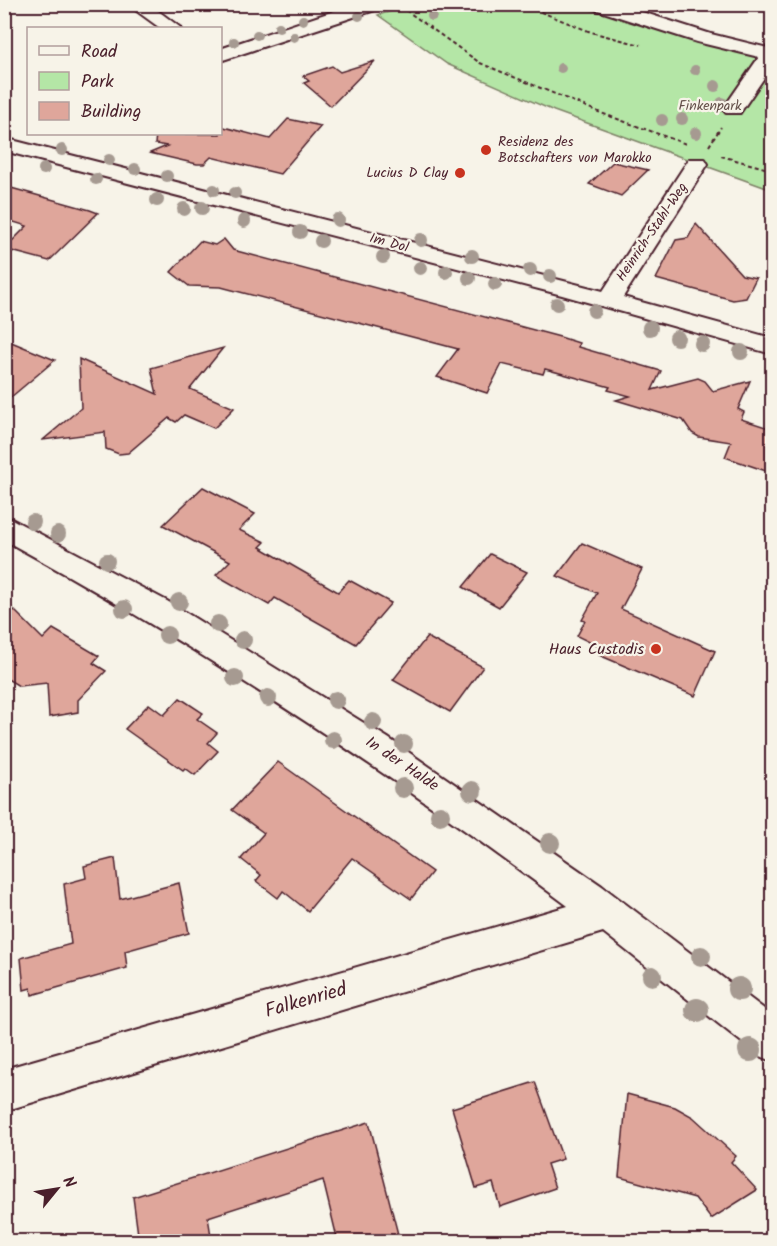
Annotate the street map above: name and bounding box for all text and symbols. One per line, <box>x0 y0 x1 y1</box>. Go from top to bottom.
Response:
legend <box>27 27 222 135</box>
text: Road <box>81 38 118 67</box>
text: Park <box>81 68 114 97</box>
park label: Finkenpark <box>679 95 742 117</box>
text: Building <box>81 98 141 127</box>
place label: Residenz des Botschafters von Marokko <box>498 131 652 169</box>
marker: Residenz des Botschafters von Marokko <box>479 143 493 157</box>
place label: Lucius D Clay <box>366 162 448 184</box>
marker: Lucius D Clay <box>453 166 467 180</box>
street label: Heinrich-Stahl-Weg <box>611 178 693 286</box>
street label: Im Dol <box>367 227 412 259</box>
place label: Haus Custodis <box>549 637 644 662</box>
marker: Haus Custodis <box>649 642 663 656</box>
street label: In der Halde <box>360 730 444 798</box>
street label: Falkenried <box>261 974 352 1028</box>
north arrow <box>27 1159 87 1219</box>
text: N <box>55 1172 82 1193</box>

